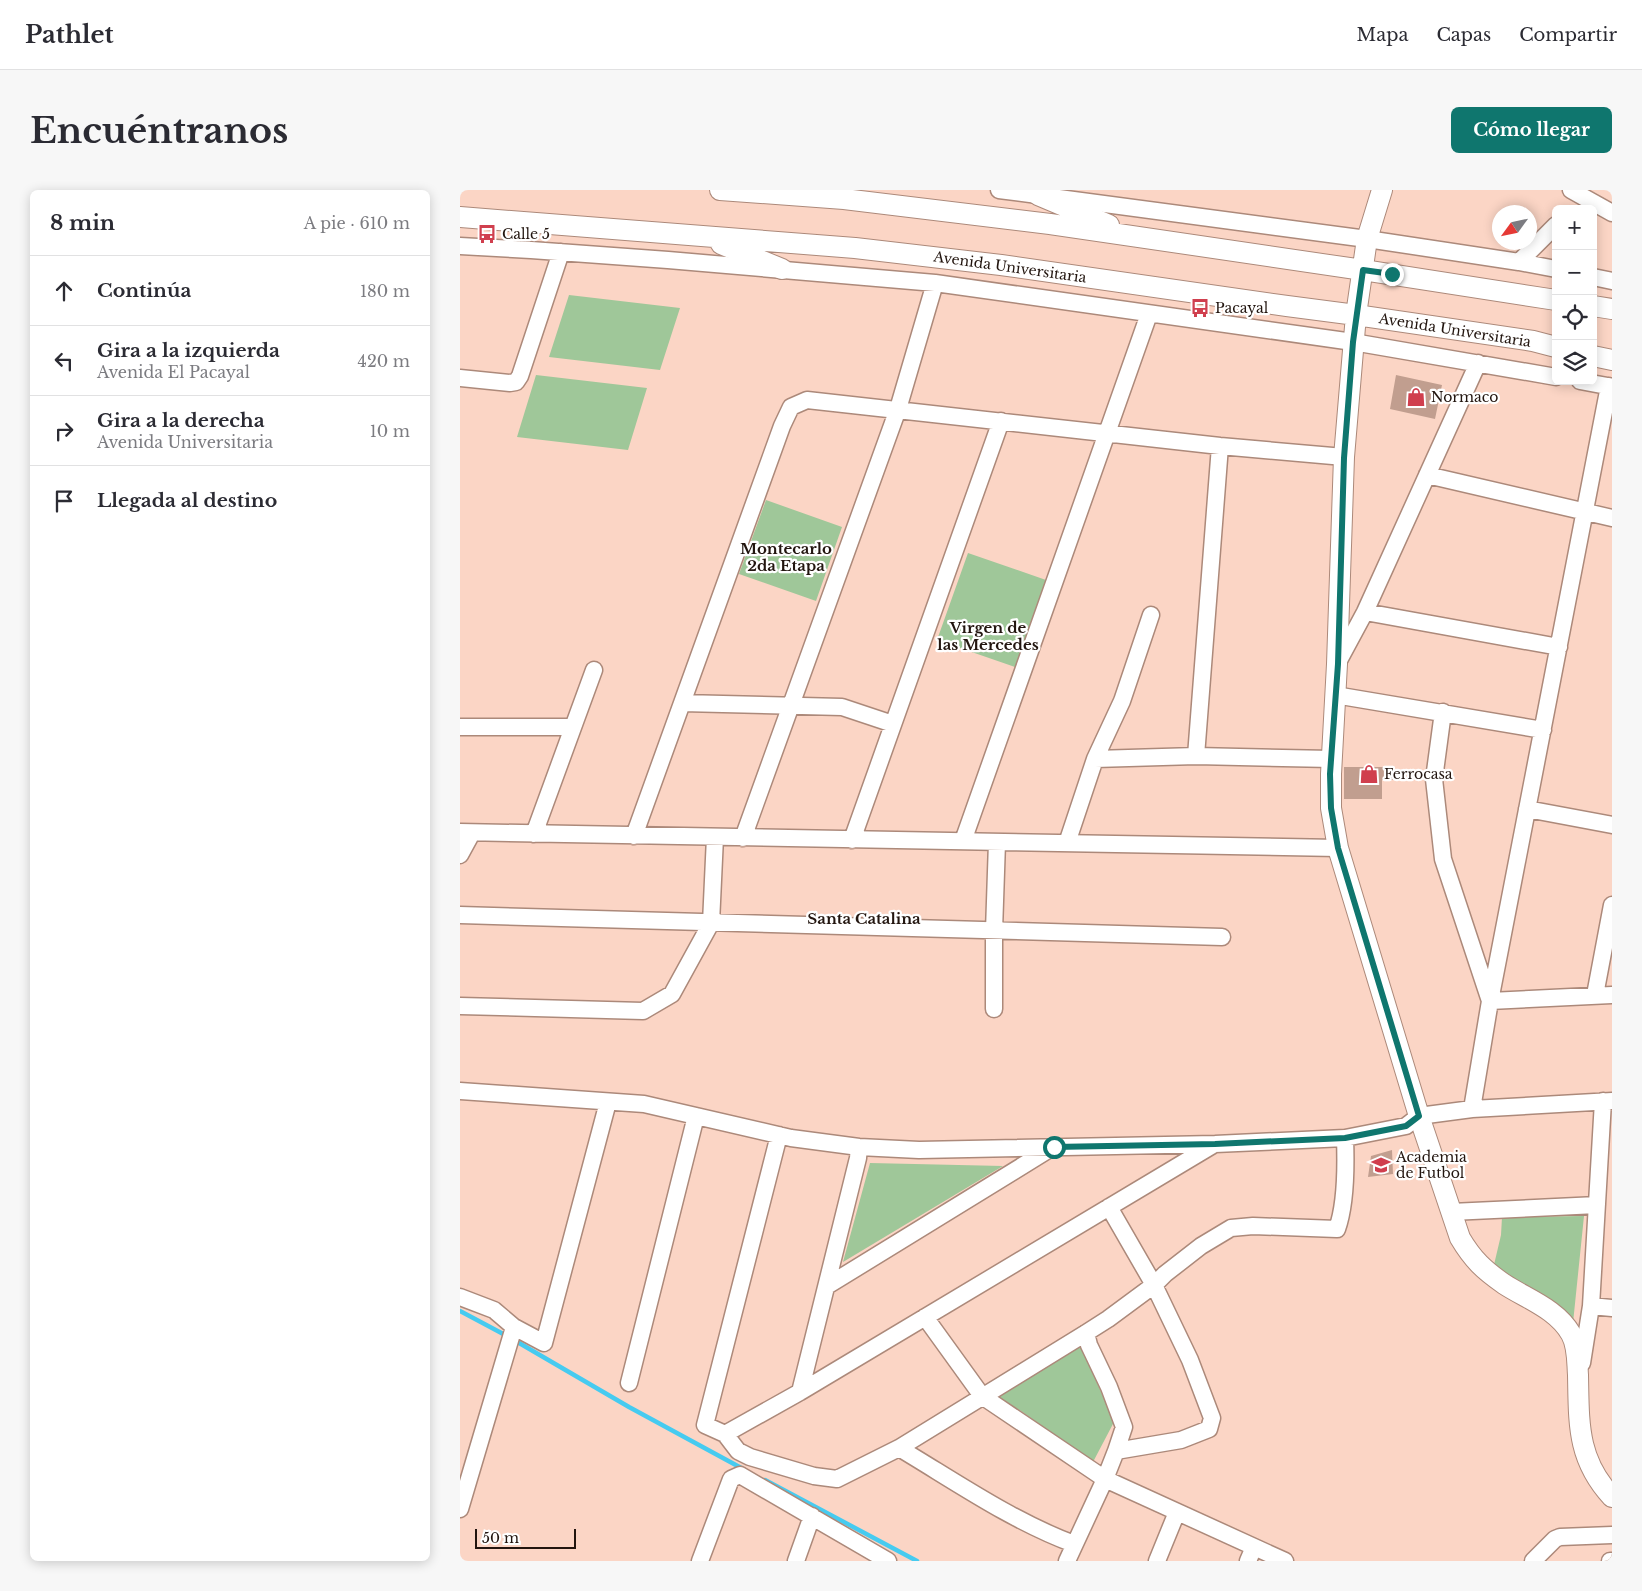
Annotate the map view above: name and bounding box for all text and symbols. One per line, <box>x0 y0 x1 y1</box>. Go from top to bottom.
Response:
text: Pathlet <box>25 20 114 49</box>
text: Mapa <box>1357 24 1408 46</box>
text: Capas <box>1436 24 1491 46</box>
text: Compartir <box>1519 24 1617 46</box>
button: Cómo llegar <box>1451 107 1612 153</box>
text: Encuéntranos <box>30 109 288 152</box>
north arrow <box>1492 205 1537 250</box>
map controls <box>1552 205 1597 385</box>
button: + <box>1552 205 1597 250</box>
text: 8 min <box>50 210 115 236</box>
text: A pie · 610 m <box>304 213 410 233</box>
bus stop icon: Calle 5 <box>476 223 498 245</box>
place label: Calle 5 <box>502 225 550 243</box>
street label: Avenida Universitaria <box>931 247 1088 287</box>
button: − <box>1552 250 1597 295</box>
route end <box>1381 263 1404 286</box>
icon: ahead <box>50 277 78 305</box>
text: Continúa <box>97 279 191 302</box>
text: 180 m <box>360 281 410 301</box>
button: locate <box>1552 295 1597 340</box>
bus stop icon: Pacayal <box>1189 297 1211 319</box>
place label: Pacayal <box>1215 299 1269 317</box>
street label: Avenida Universitaria <box>1377 309 1533 351</box>
text: Gira a la izquierda <box>97 339 280 362</box>
button: layers <box>1552 340 1597 385</box>
icon: left <box>50 347 78 375</box>
text: 420 m <box>358 351 410 371</box>
text: Avenida El Pacayal <box>97 362 250 382</box>
shop icon: Normaco <box>1405 386 1427 408</box>
place label: Normaco <box>1431 388 1498 406</box>
text: Gira a la derecha <box>97 409 265 432</box>
icon: right <box>50 417 78 445</box>
text: 10 m <box>370 421 410 441</box>
text: Avenida Universitaria <box>97 432 273 452</box>
icon: arrive <box>50 487 78 515</box>
text: Llegada al destino <box>97 489 277 512</box>
district label: Montecarlo 2da Etapa <box>740 539 832 575</box>
district label: Virgen de las Mercedes <box>937 618 1039 654</box>
shop icon: Ferrocasa <box>1358 763 1380 785</box>
place label: Ferrocasa <box>1384 765 1453 783</box>
district label: Santa Catalina <box>807 909 921 928</box>
route start <box>1043 1136 1066 1159</box>
place label: Academia de Futbol <box>1395 1148 1467 1182</box>
school or university icon: Academia de Futbol <box>1370 1154 1392 1176</box>
scale bar <box>475 1526 576 1549</box>
text: 50 m <box>482 1529 519 1547</box>

